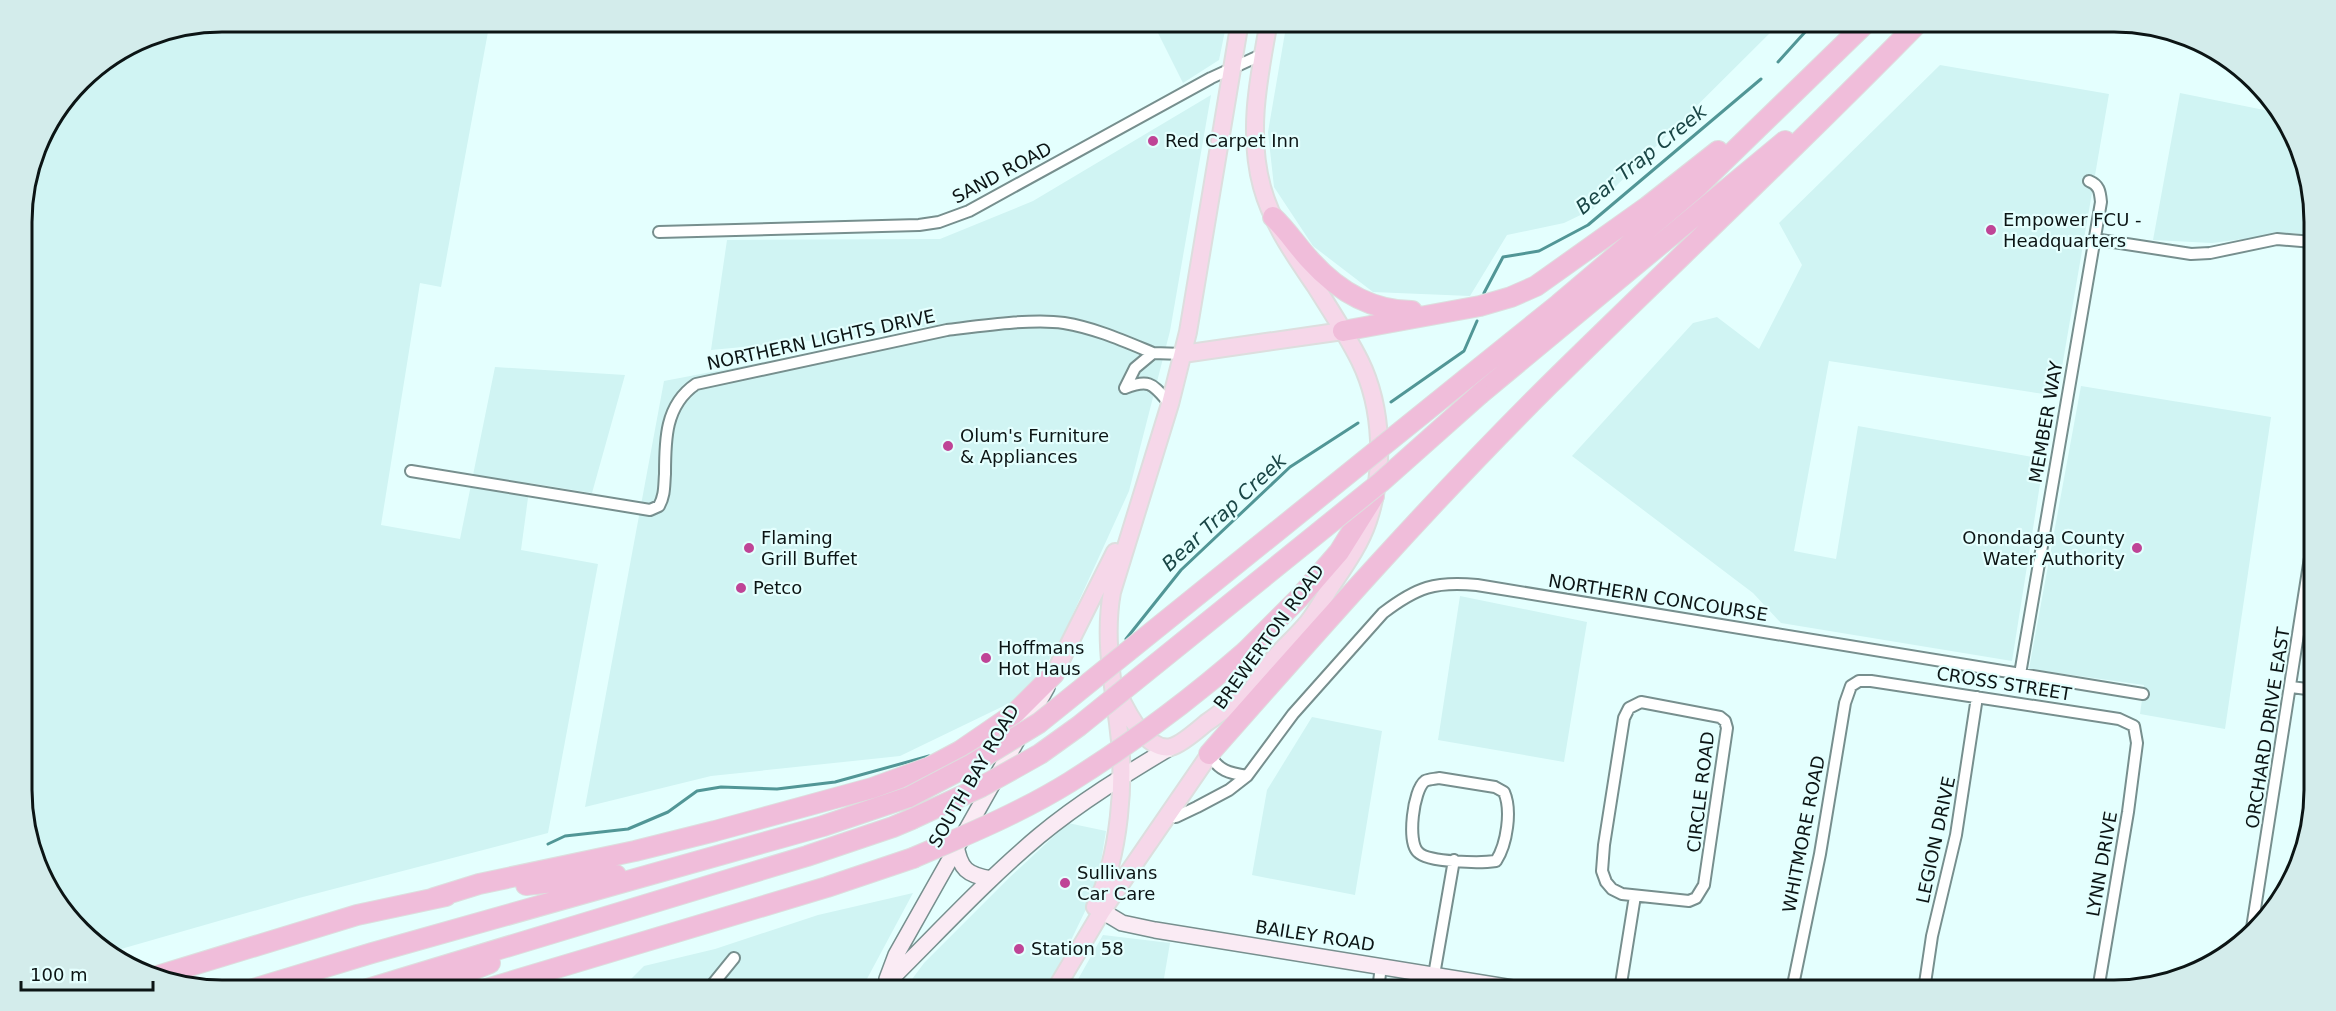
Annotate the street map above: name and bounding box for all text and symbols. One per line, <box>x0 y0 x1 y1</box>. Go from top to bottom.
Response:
water label: Bear Trap Creek <box>1571 98 1712 219</box>
place label: Red Carpet Inn <box>1165 130 1299 151</box>
marker: Red Carpet Inn <box>1146 134 1160 148</box>
street label: SAND ROAD <box>948 138 1055 208</box>
place label: Empower FCU - Headquarters <box>2003 209 2142 251</box>
marker: Empower FCU - Headquarters <box>1984 223 1998 237</box>
street label: NORTHERN LIGHTS DRIVE <box>705 305 937 374</box>
street label: MEMBER WAY <box>2024 358 2067 484</box>
place label: Olum's Furniture & Appliances <box>960 425 1109 467</box>
marker: Olum's Furniture & Appliances <box>941 439 955 453</box>
water label: Bear Trap Creek <box>1157 447 1292 576</box>
place label: Flaming Grill Buffet <box>761 527 857 569</box>
place label: Onondaga County Water Authority <box>1962 527 2125 569</box>
marker: Flaming Grill Buffet <box>742 541 756 555</box>
marker: Onondaga County Water Authority <box>2130 541 2144 555</box>
street label: BREWERTON ROAD <box>1209 560 1328 713</box>
street label: NORTHERN CONCOURSE <box>1547 570 1769 625</box>
place label: Petco <box>753 577 802 598</box>
marker: Petco <box>734 581 748 595</box>
street label: ORCHARD DRIVE EAST <box>2241 625 2294 830</box>
place label: Hoffmans Hot Haus <box>998 637 1084 679</box>
marker: Hoffmans Hot Haus <box>979 651 993 665</box>
street label: CROSS STREET <box>1935 662 2074 705</box>
street label: SOUTH BAY ROAD <box>924 701 1023 851</box>
street label: CIRCLE ROAD <box>1683 730 1718 854</box>
street label: WHITMORE ROAD <box>1778 754 1829 914</box>
street label: LEGION DRIVE <box>1912 774 1959 905</box>
street label: LYNN DRIVE <box>2082 810 2121 918</box>
place label: Sullivans Car Care <box>1077 862 1157 904</box>
marker: Sullivans Car Care <box>1058 876 1072 890</box>
street label: BAILEY ROAD <box>1254 916 1376 955</box>
place label: Station 58 <box>1031 938 1124 959</box>
marker: Station 58 <box>1012 942 1026 956</box>
scale bar <box>21 954 153 992</box>
text: 100 m <box>30 964 88 985</box>

